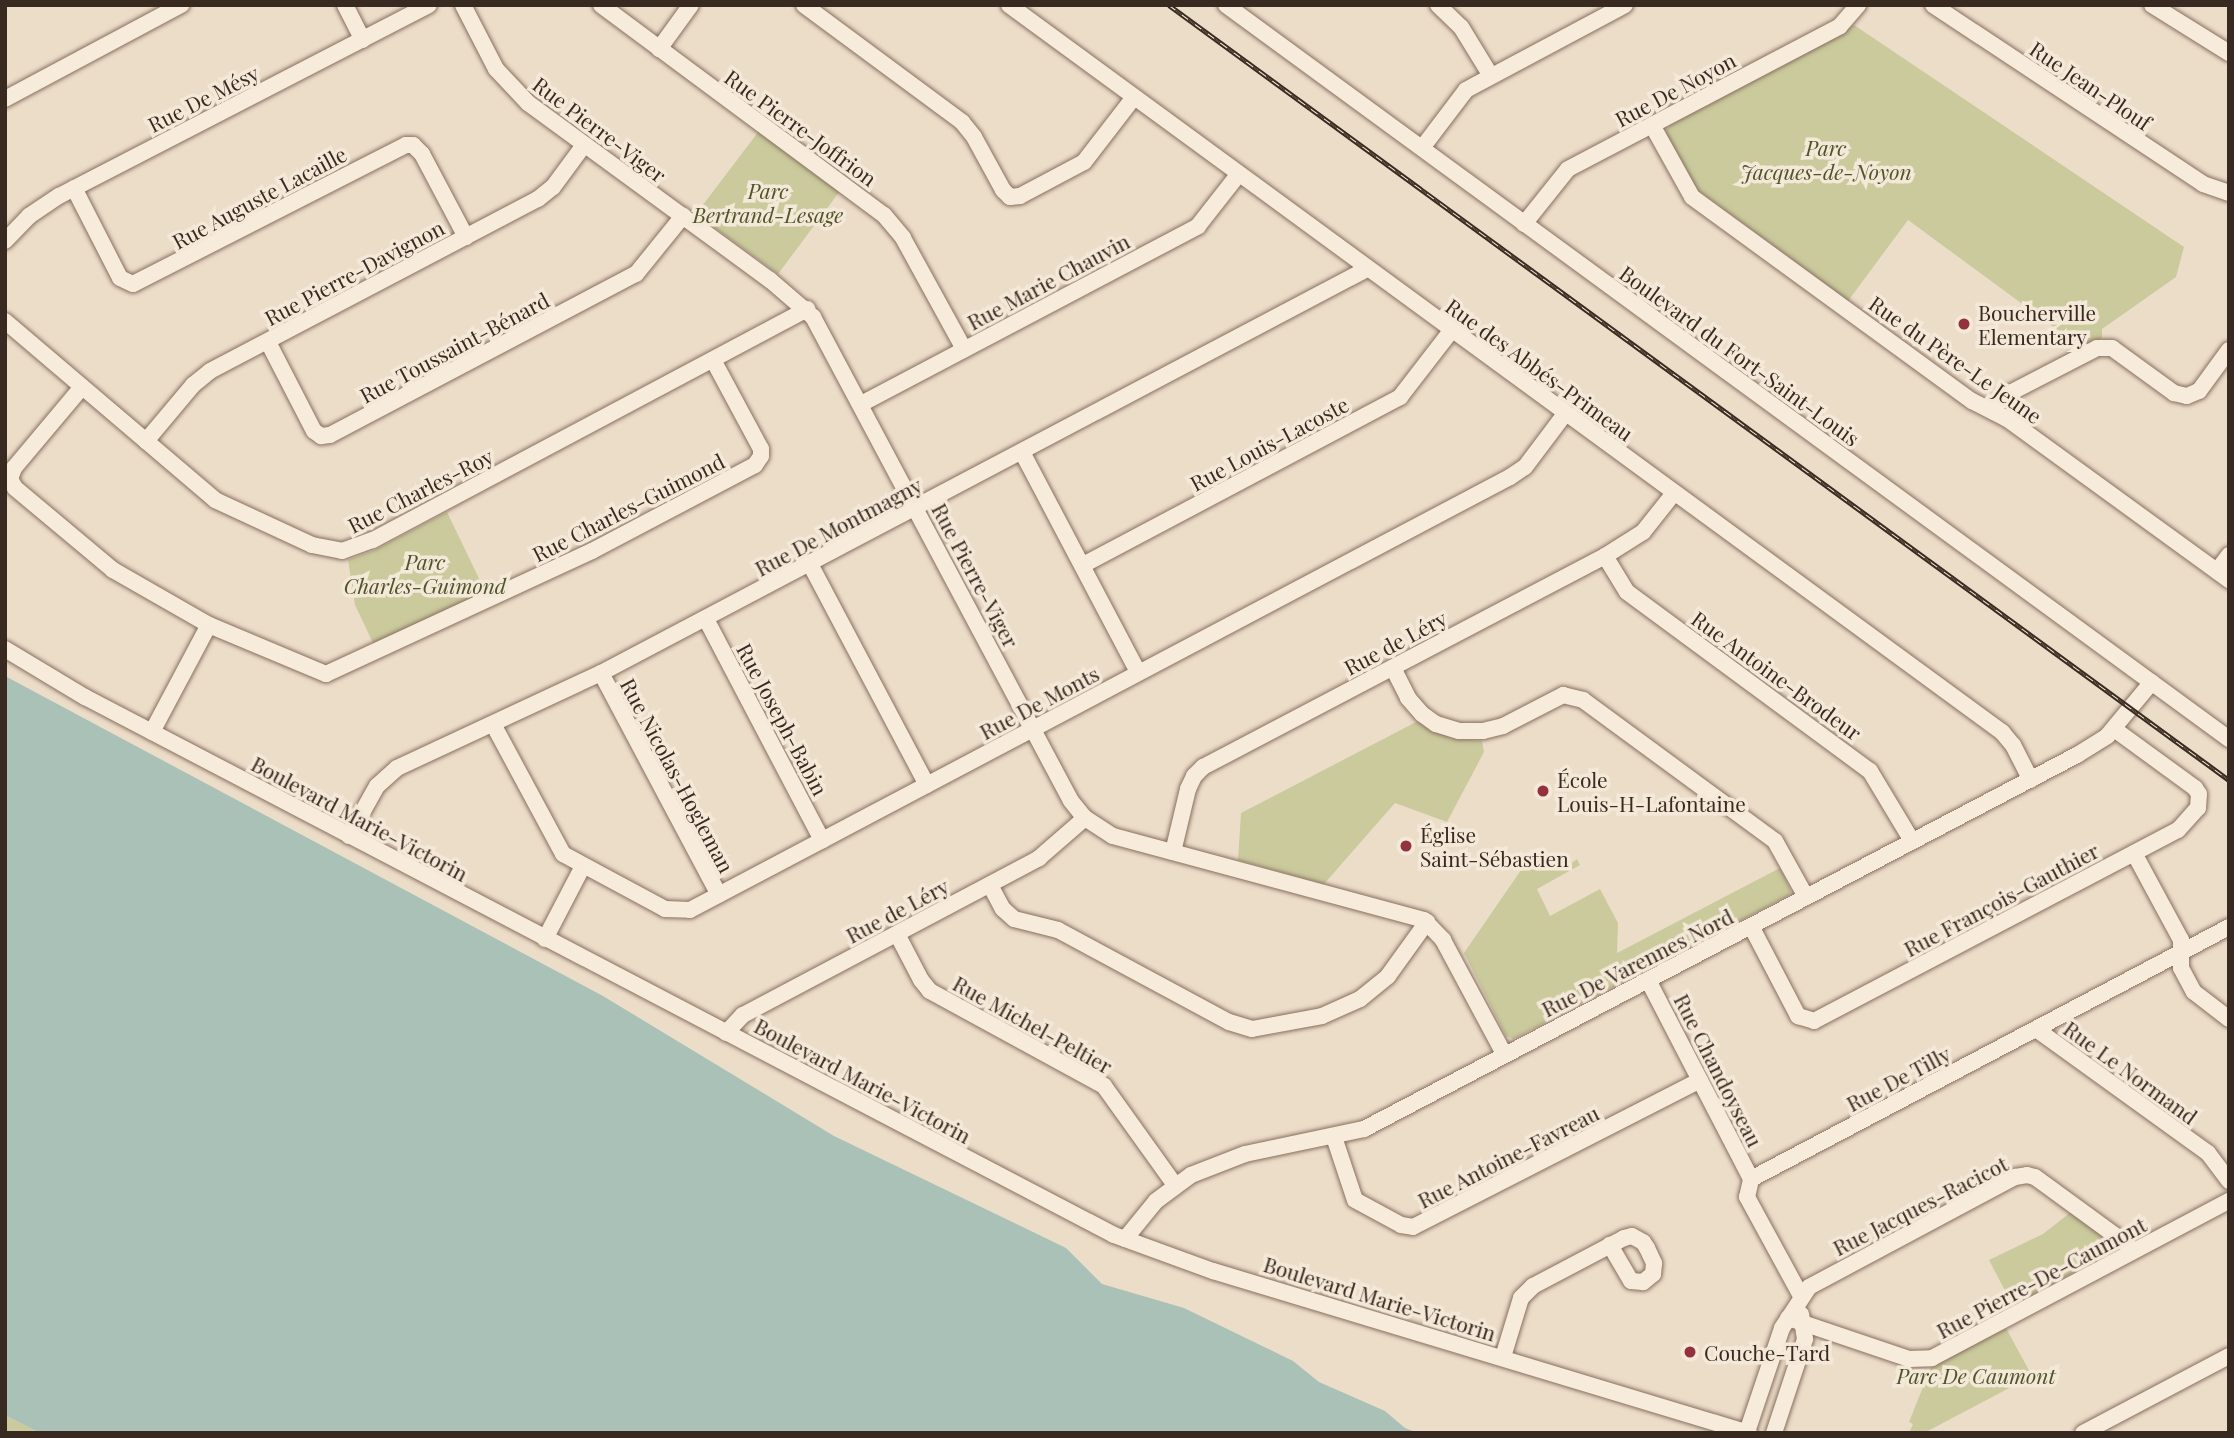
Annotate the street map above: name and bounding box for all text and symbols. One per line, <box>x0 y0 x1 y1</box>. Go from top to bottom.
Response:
street label: Rue Jean-Plouf <box>2026 35 2156 135</box>
street label: Rue De Noyon <box>1610 47 1740 131</box>
street label: Rue De Mésy <box>143 59 263 137</box>
street label: Rue Pierre-Joffrion <box>720 64 882 190</box>
street label: Rue Pierre-Viger <box>529 71 671 187</box>
park label: Parc Jacques-de-Noyon <box>1740 134 1912 184</box>
street label: Rue Auguste Lacaille <box>167 140 351 254</box>
park label: Parc Bertrand-Lesage <box>693 177 843 227</box>
street label: Rue Pierre-Davignon <box>260 214 448 330</box>
street label: Rue Marie Chauvin <box>963 228 1133 334</box>
street label: Boulevard du Fort-Saint-Louis <box>1615 260 1865 450</box>
street label: Rue Toussaint-Bénard <box>355 286 553 408</box>
street label: Rue du Père-Le Jeune <box>1865 290 2047 428</box>
street label: Rue des Abbés-Primeau <box>1441 292 1639 446</box>
place label: Boucherville Elementary <box>1978 299 2096 349</box>
marker: Boucherville Elementary <box>1956 316 1972 332</box>
street label: Rue Louis-Lacoste <box>1186 391 1352 495</box>
street label: Rue Charles-Roy <box>343 443 497 537</box>
street label: Rue Charles-Guimond <box>528 448 728 566</box>
street label: Rue De Montmagny <box>750 471 926 581</box>
street label: Rue Pierre-Viger <box>927 499 1025 651</box>
park label: Parc Charles-Guimond <box>344 548 506 598</box>
street label: Rue de Léry <box>1339 604 1451 680</box>
street label: Rue Antoine-Brodeur <box>1687 605 1867 745</box>
street label: Rue Joseph-Babin <box>732 639 834 799</box>
street label: Rue De Monts <box>975 660 1103 744</box>
street label: Rue Nicolas-Hogleman <box>616 674 740 876</box>
street label: Boulevard Marie-Victorin <box>248 750 472 886</box>
place label: École Louis-H-Lafontaine <box>1557 766 1746 816</box>
marker: École Louis-H-Lafontaine <box>1535 783 1551 799</box>
place label: Église Saint-Sébastien <box>1420 821 1569 871</box>
street label: Rue François-Gauthier <box>1899 837 2103 961</box>
marker: Église Saint-Sébastien <box>1398 838 1414 854</box>
street label: Rue de Léry <box>841 872 953 948</box>
street label: Rue De Varennes Nord <box>1537 903 1737 1021</box>
street label: Rue Michel-Peltier <box>949 970 1117 1078</box>
street label: Rue Chandoyseau <box>1670 989 1768 1151</box>
street label: Boulevard Marie-Victorin <box>751 1012 975 1148</box>
street label: Rue Le Normand <box>2059 1015 2203 1129</box>
street label: Rue De Tilly <box>1842 1040 1954 1116</box>
street label: Rue Antoine-Favreau <box>1413 1099 1603 1213</box>
street label: Rue Jacques-Racicot <box>1828 1150 2012 1260</box>
street label: Rue Pierre-De-Caumont <box>1932 1211 2150 1343</box>
street label: Boulevard Marie-Victorin <box>1261 1251 1499 1345</box>
place label: Couche-Tard <box>1704 1339 1830 1365</box>
marker: Couche-Tard <box>1682 1344 1698 1360</box>
park label: Parc De Caumont <box>1896 1362 2056 1388</box>

